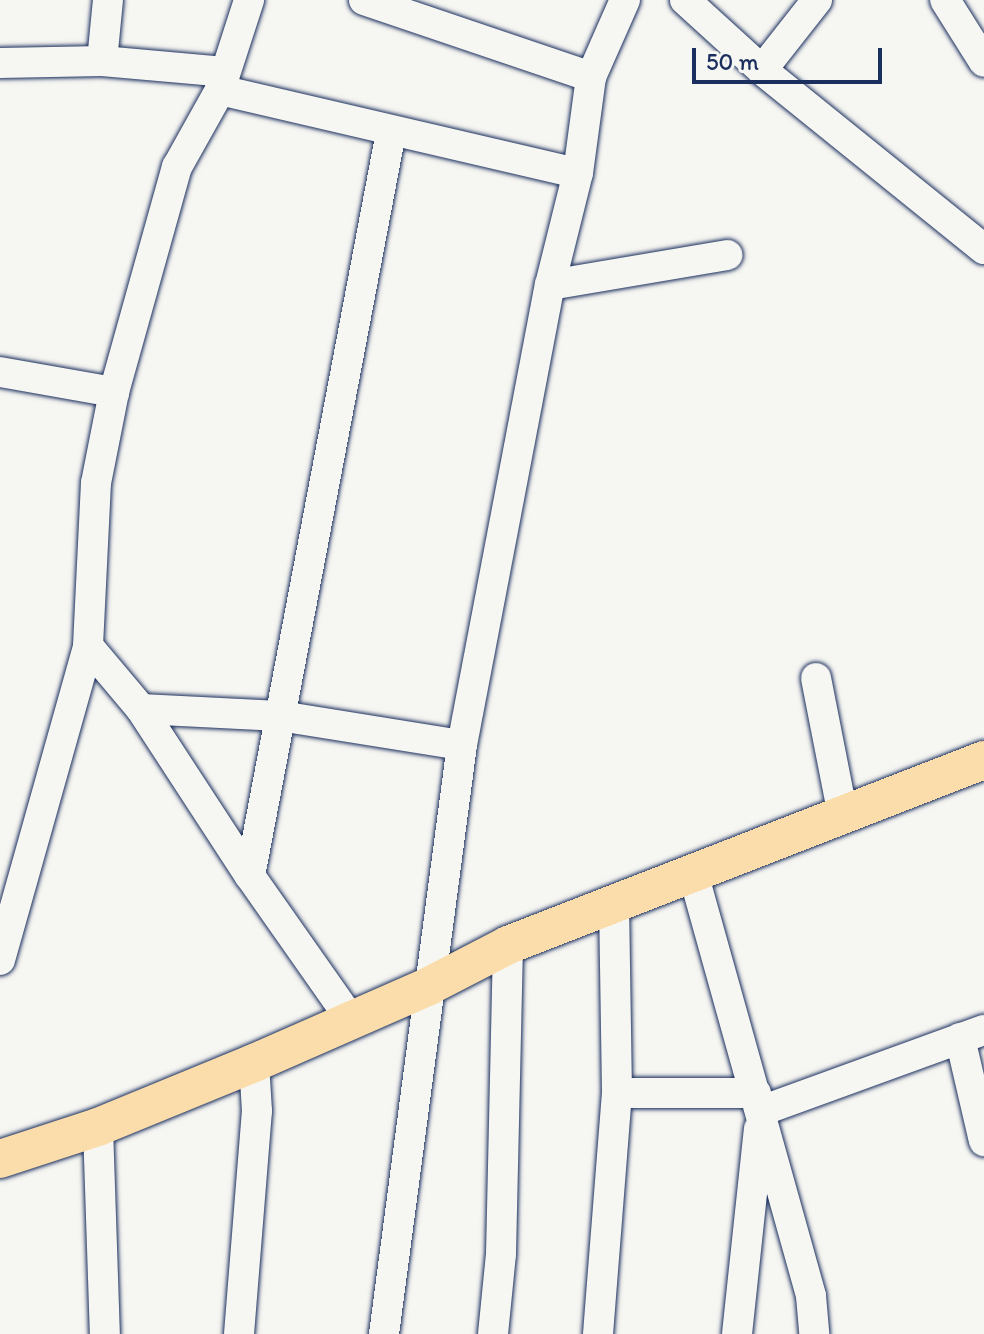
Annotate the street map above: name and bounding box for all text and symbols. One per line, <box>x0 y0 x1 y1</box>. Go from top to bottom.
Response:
scale bar <box>696 32 886 82</box>
text: 50 m <box>706 47 759 76</box>

